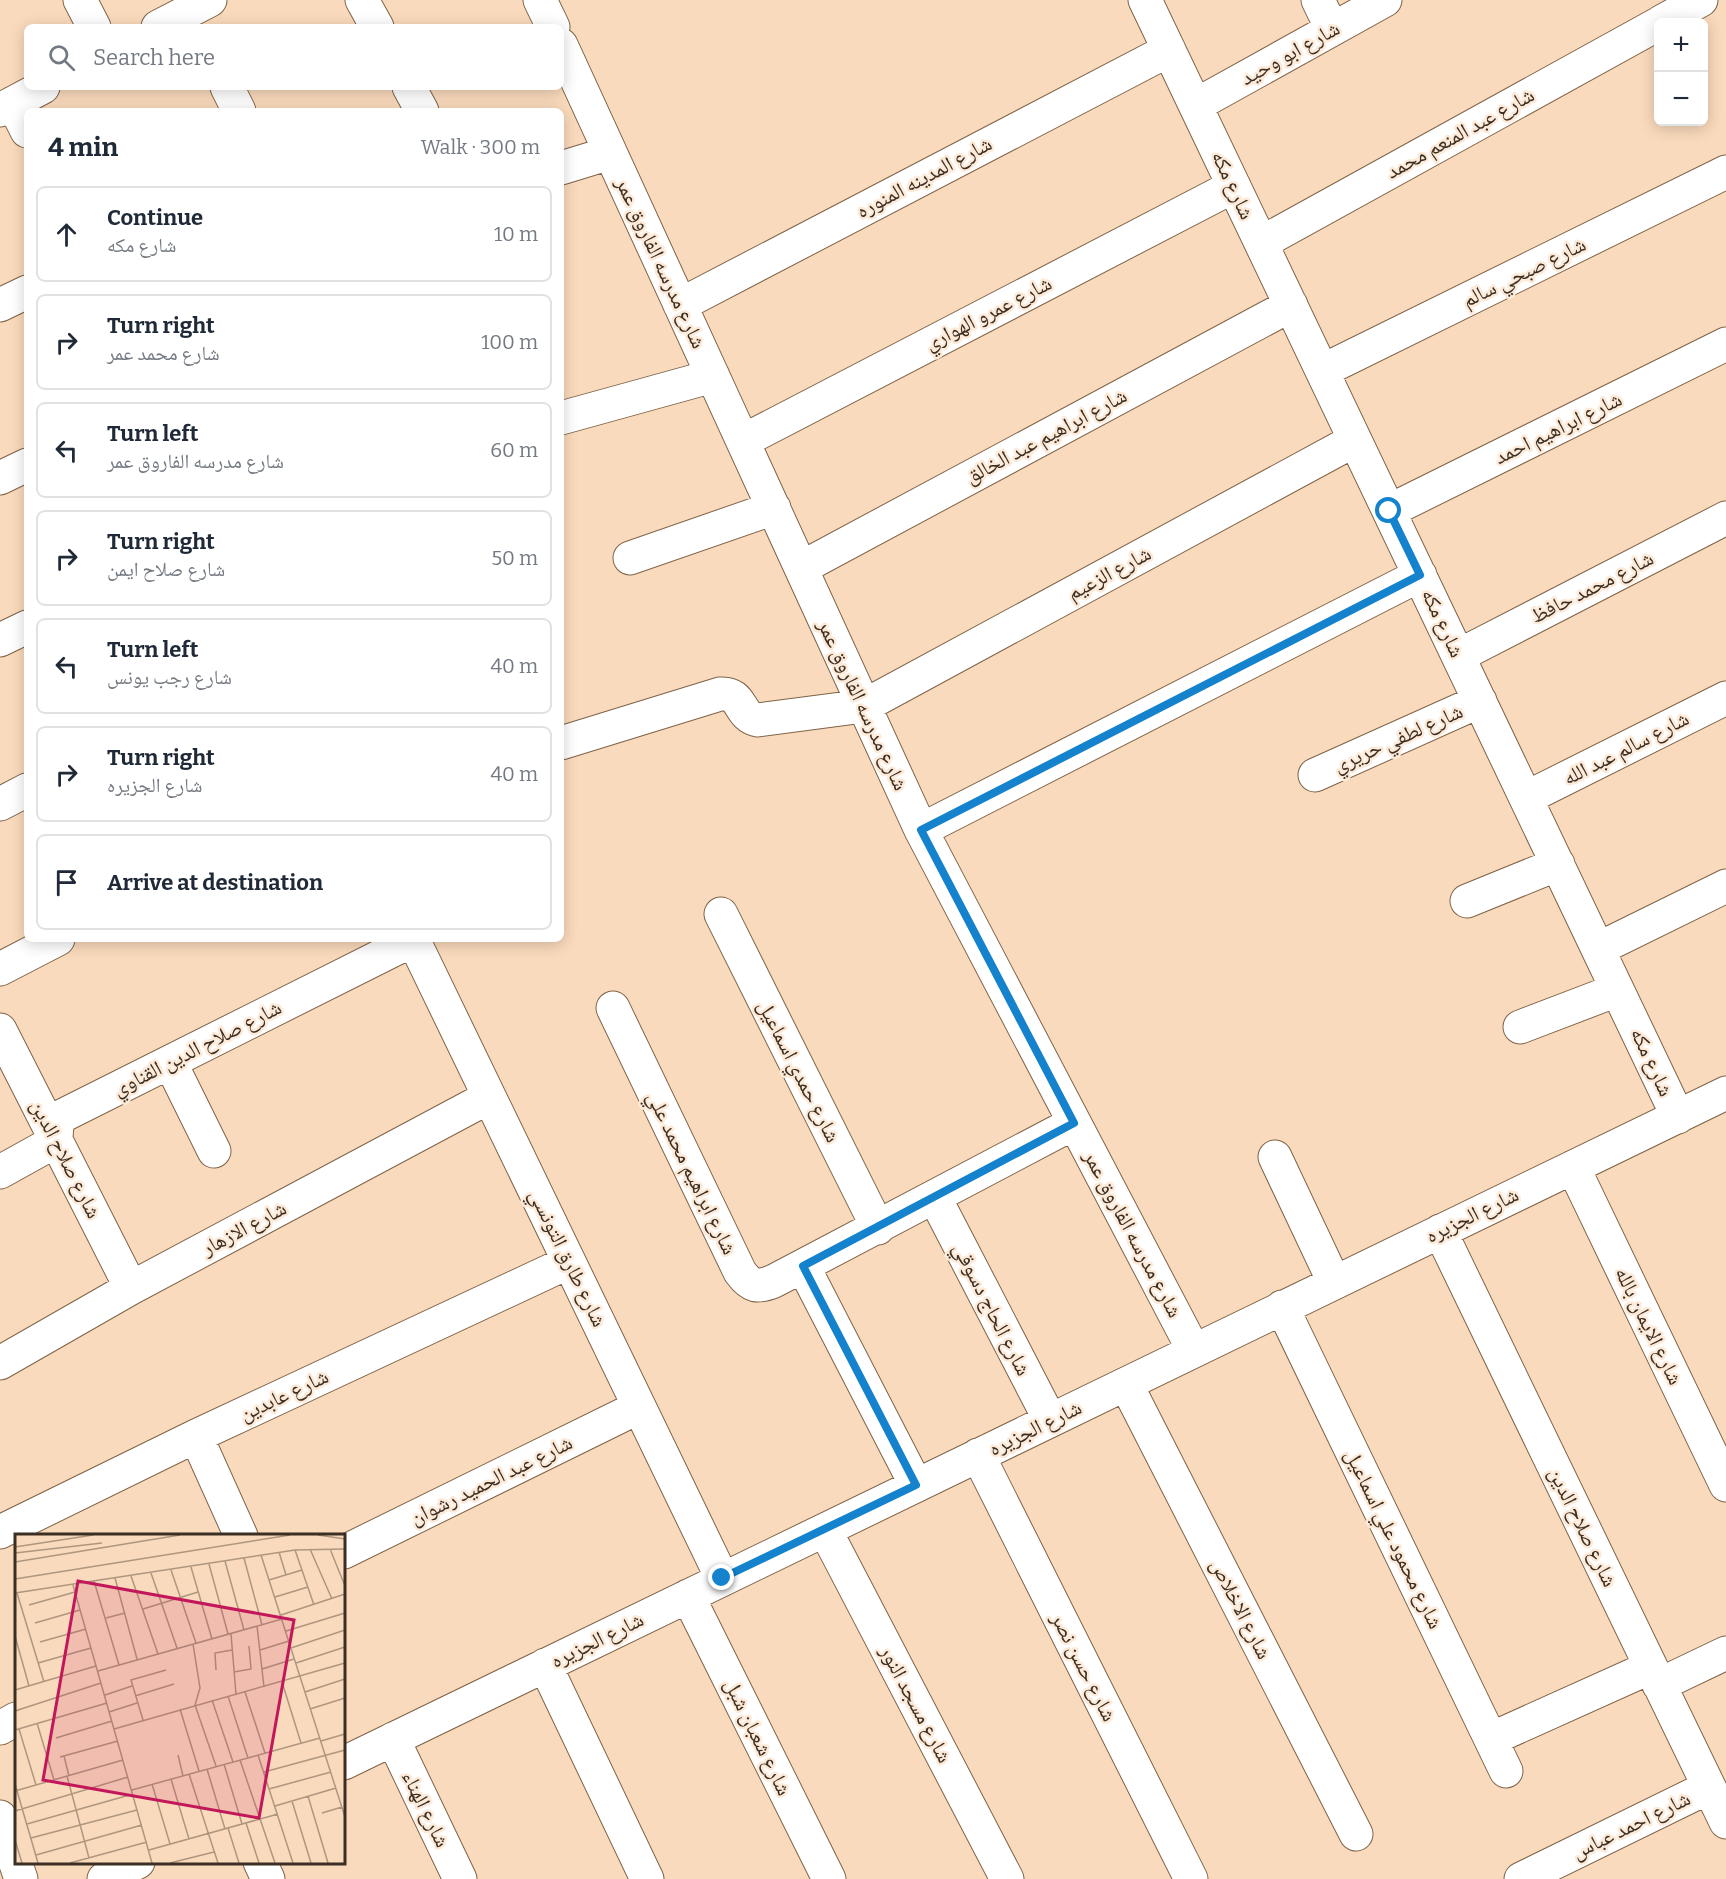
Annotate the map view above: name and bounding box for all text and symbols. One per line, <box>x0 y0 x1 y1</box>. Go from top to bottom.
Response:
street label: شارع ابو وحيد <box>1236 15 1344 91</box>
map controls <box>1654 18 1708 126</box>
button: + <box>1654 18 1708 72</box>
search box <box>24 24 564 90</box>
icon: search <box>45 41 78 74</box>
text: Search here <box>93 44 215 71</box>
button: − <box>1654 72 1708 126</box>
street label: شارع عبد المنعم محمد <box>1381 82 1539 185</box>
street label: شارع المدينه المنوره <box>852 130 996 224</box>
text: 4 min <box>48 132 118 163</box>
text: Walk · 300 m <box>421 135 540 159</box>
street label: شارع مكه <box>1206 147 1260 223</box>
street label: شارع مدرسه الفاروق عمر <box>610 172 712 353</box>
text: Continue <box>107 204 203 231</box>
icon: ahead <box>50 218 83 251</box>
text: 10 m <box>494 222 538 246</box>
street label: شارع صبحي سالم <box>1458 231 1591 316</box>
text: شارع مكه <box>107 233 176 257</box>
street label: شارع عمرو الهواري <box>920 270 1057 359</box>
text: Turn right <box>107 312 215 339</box>
icon: right <box>50 326 83 359</box>
text: 100 m <box>481 330 538 354</box>
text: شارع محمد عمر <box>107 341 220 365</box>
street label: شارع ابراهيم عبد الخالق <box>961 382 1132 490</box>
street label: شارع ابراهيم احمد <box>1490 386 1627 471</box>
text: Turn left <box>107 420 199 447</box>
icon: left <box>50 434 83 467</box>
text: 60 m <box>490 438 538 462</box>
text: شارع مدرسه الفاروق عمر <box>107 449 284 473</box>
route start <box>1375 497 1401 523</box>
text: Turn right <box>107 528 215 555</box>
street label: شارع الزعيم <box>1063 540 1156 607</box>
icon: right <box>50 542 83 575</box>
street label: شارع محمد حافظ <box>1526 545 1658 629</box>
text: 50 m <box>491 546 538 570</box>
text: شارع صلاح ايمن <box>107 557 225 581</box>
street label: شارع مكه <box>1416 585 1470 661</box>
street label: شارع مدرسه الفاروق عمر <box>812 614 914 795</box>
text: Turn left <box>107 636 199 663</box>
icon: left <box>50 650 83 683</box>
text: 40 m <box>490 654 538 678</box>
text: شارع رجب يونس <box>107 665 232 689</box>
street label: شارع لطفي حريري <box>1329 698 1468 781</box>
street label: شارع سالم عبد الله <box>1559 705 1694 792</box>
text: Turn right <box>107 744 215 771</box>
icon: right <box>50 758 83 791</box>
text: 40 m <box>490 762 538 786</box>
text: شارع الجزيره <box>107 773 203 797</box>
icon: arrive <box>50 866 83 899</box>
text: Arrive at destination <box>107 869 323 896</box>
street label: شارع صلاح الدين القناوي <box>108 994 287 1105</box>
street label: شارع حمدي اسماعيل <box>749 995 846 1148</box>
street label: شارع مكه <box>1625 1024 1679 1100</box>
street label: شارع ابراهيم محمد علي <box>638 1087 743 1260</box>
street label: شارع صلاح الدين <box>25 1095 107 1223</box>
street label: شارع مدرسه الفاروق عمر <box>1077 1145 1188 1322</box>
street label: شارع الجزيره <box>1421 1181 1523 1249</box>
street label: شارع طارق التونسي <box>520 1185 613 1333</box>
street label: شارع الازهار <box>196 1195 291 1262</box>
street label: شارع الحاج دسوقي <box>944 1238 1037 1381</box>
street label: شارع الايمان بالله <box>1609 1263 1689 1389</box>
street label: شارع عابدين <box>235 1363 333 1427</box>
street label: شارع الجزيره <box>984 1394 1086 1462</box>
street label: شارع عبد الحميد رشوان <box>405 1429 577 1531</box>
street label: شارع محمود علي اسماعيل <box>1336 1445 1449 1635</box>
street label: شارع صلاح الدين <box>1543 1463 1623 1591</box>
inset map <box>15 1534 345 1864</box>
street label: شارع الاخلاص <box>1205 1554 1277 1664</box>
route end <box>708 1564 734 1590</box>
street label: شارع الجزيره <box>546 1606 648 1674</box>
street label: شارع حسن نصر <box>1045 1607 1122 1726</box>
street label: شارع مسجد النور <box>874 1640 958 1767</box>
street label: شارع شعبان شبل <box>718 1674 798 1800</box>
street label: شارع الهناء <box>396 1766 456 1852</box>
street label: شارع احمد عباس <box>1567 1785 1695 1865</box>

